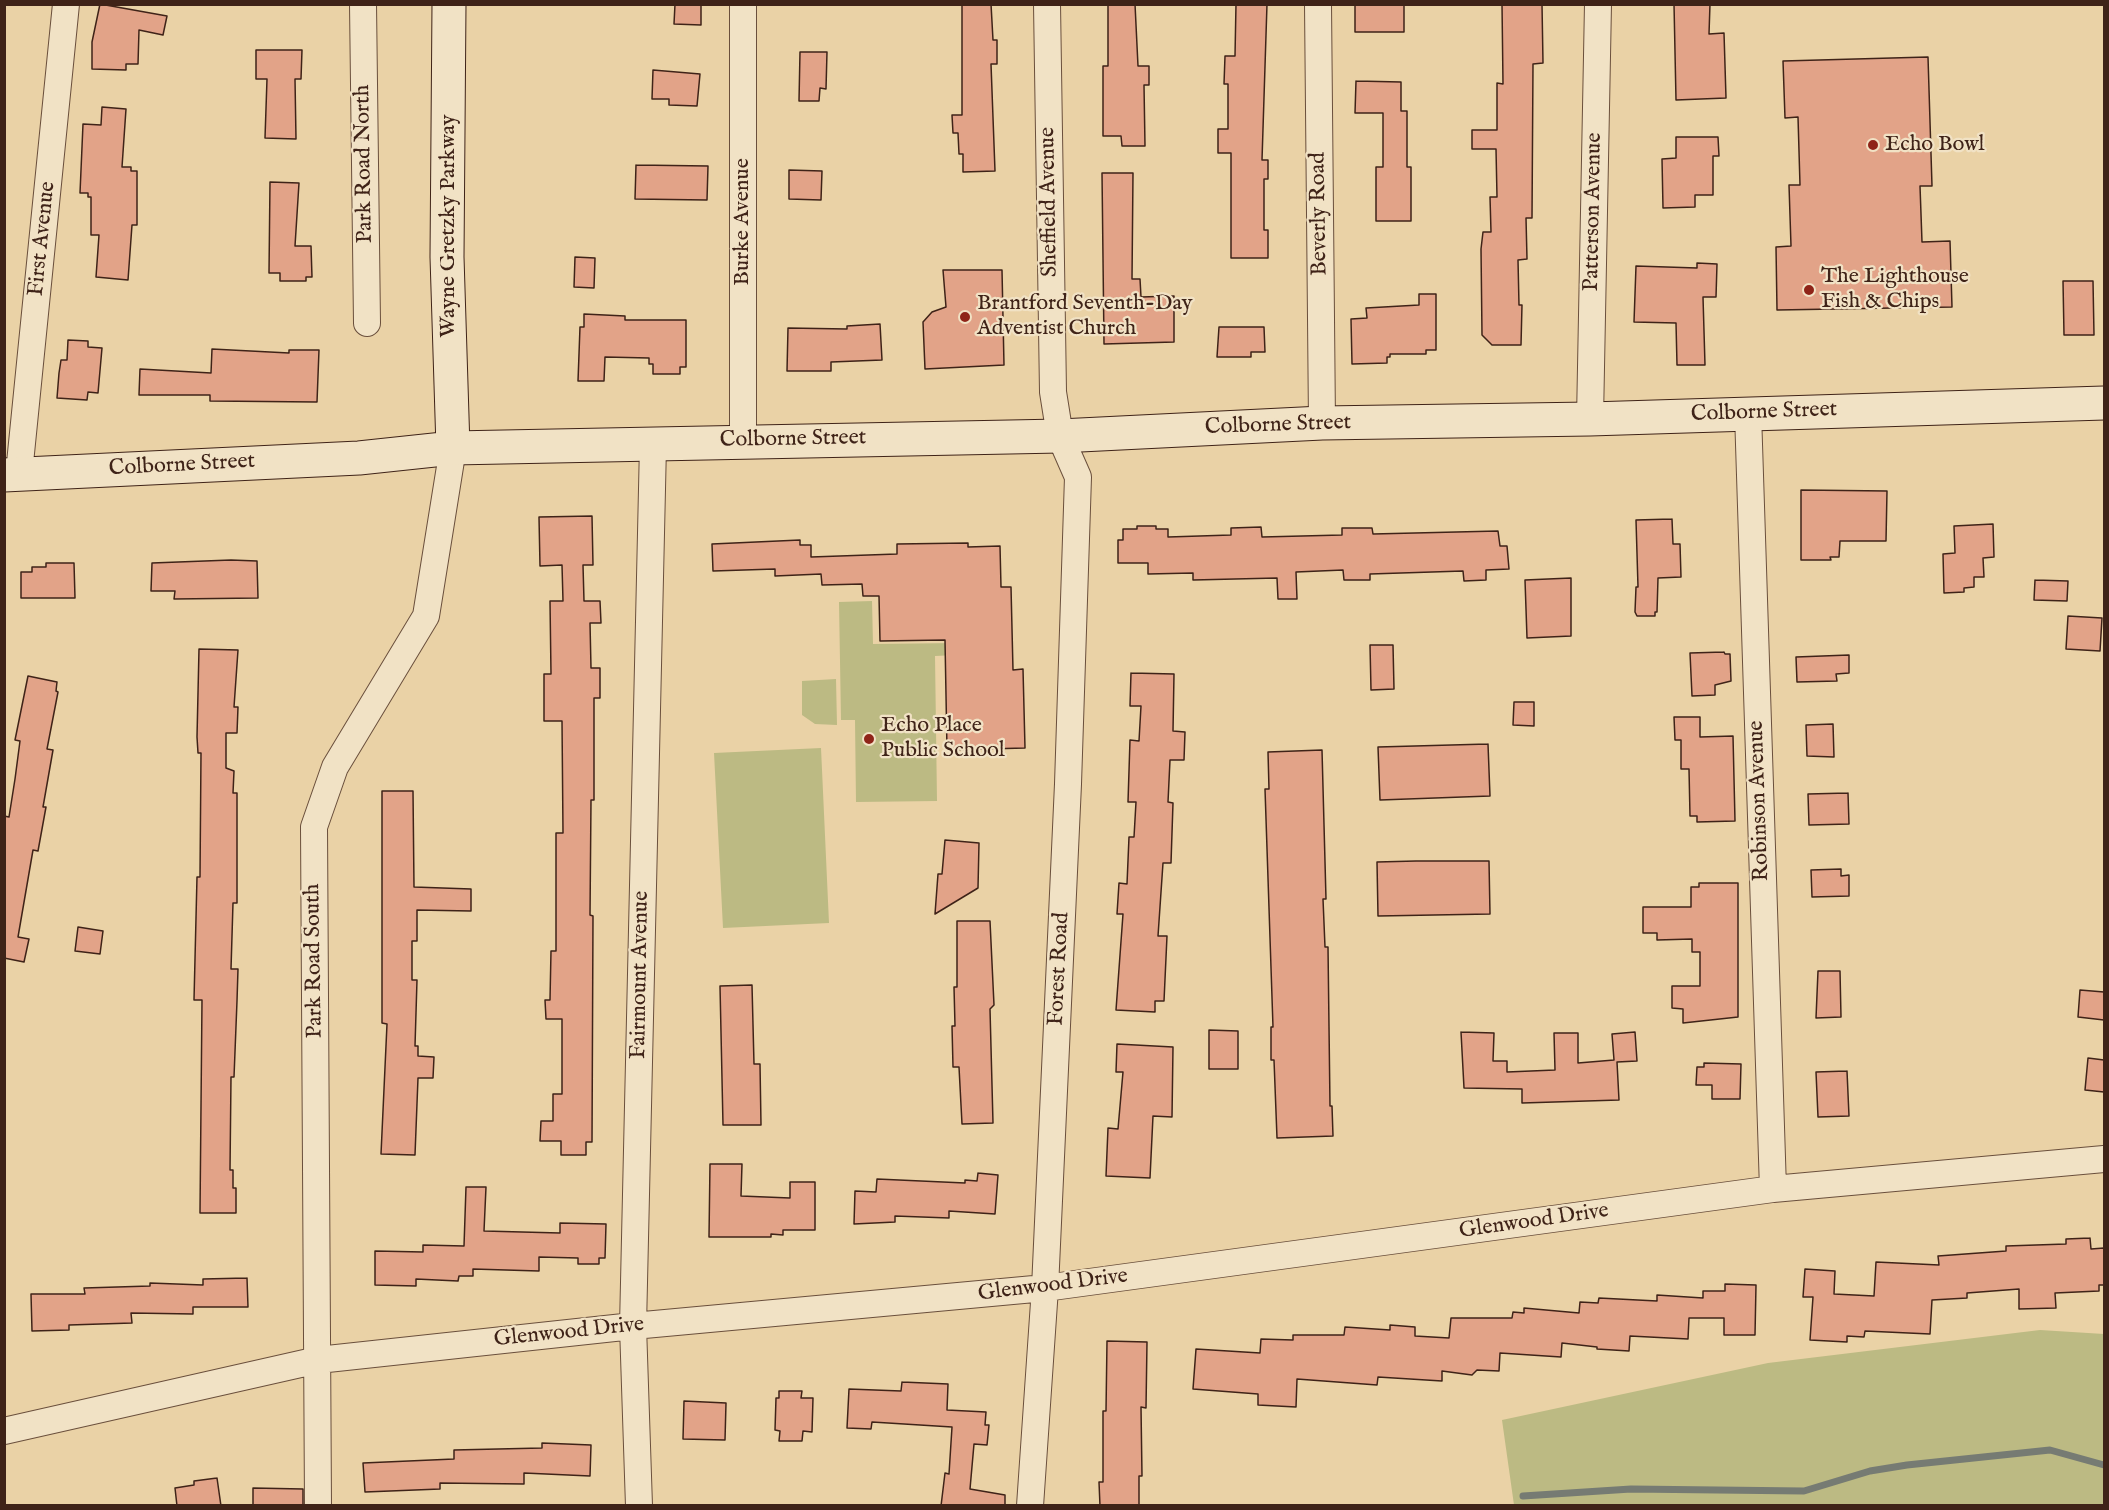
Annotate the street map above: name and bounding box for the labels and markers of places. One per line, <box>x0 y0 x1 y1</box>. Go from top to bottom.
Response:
place label: Echo Bowl <box>1885 132 1985 158</box>
marker: Echo Bowl <box>1866 138 1880 152</box>
place label: The Lighthouse Fish & Chips <box>1821 264 1969 316</box>
marker: The Lighthouse Fish & Chips <box>1802 283 1816 297</box>
place label: Brantford Seventh-Day Adventist Church <box>977 291 1193 342</box>
marker: Brantford Seventh-Day Adventist Church <box>958 310 972 324</box>
place label: Echo Place Public School <box>881 713 1005 764</box>
marker: Echo Place Public School <box>862 732 876 746</box>

